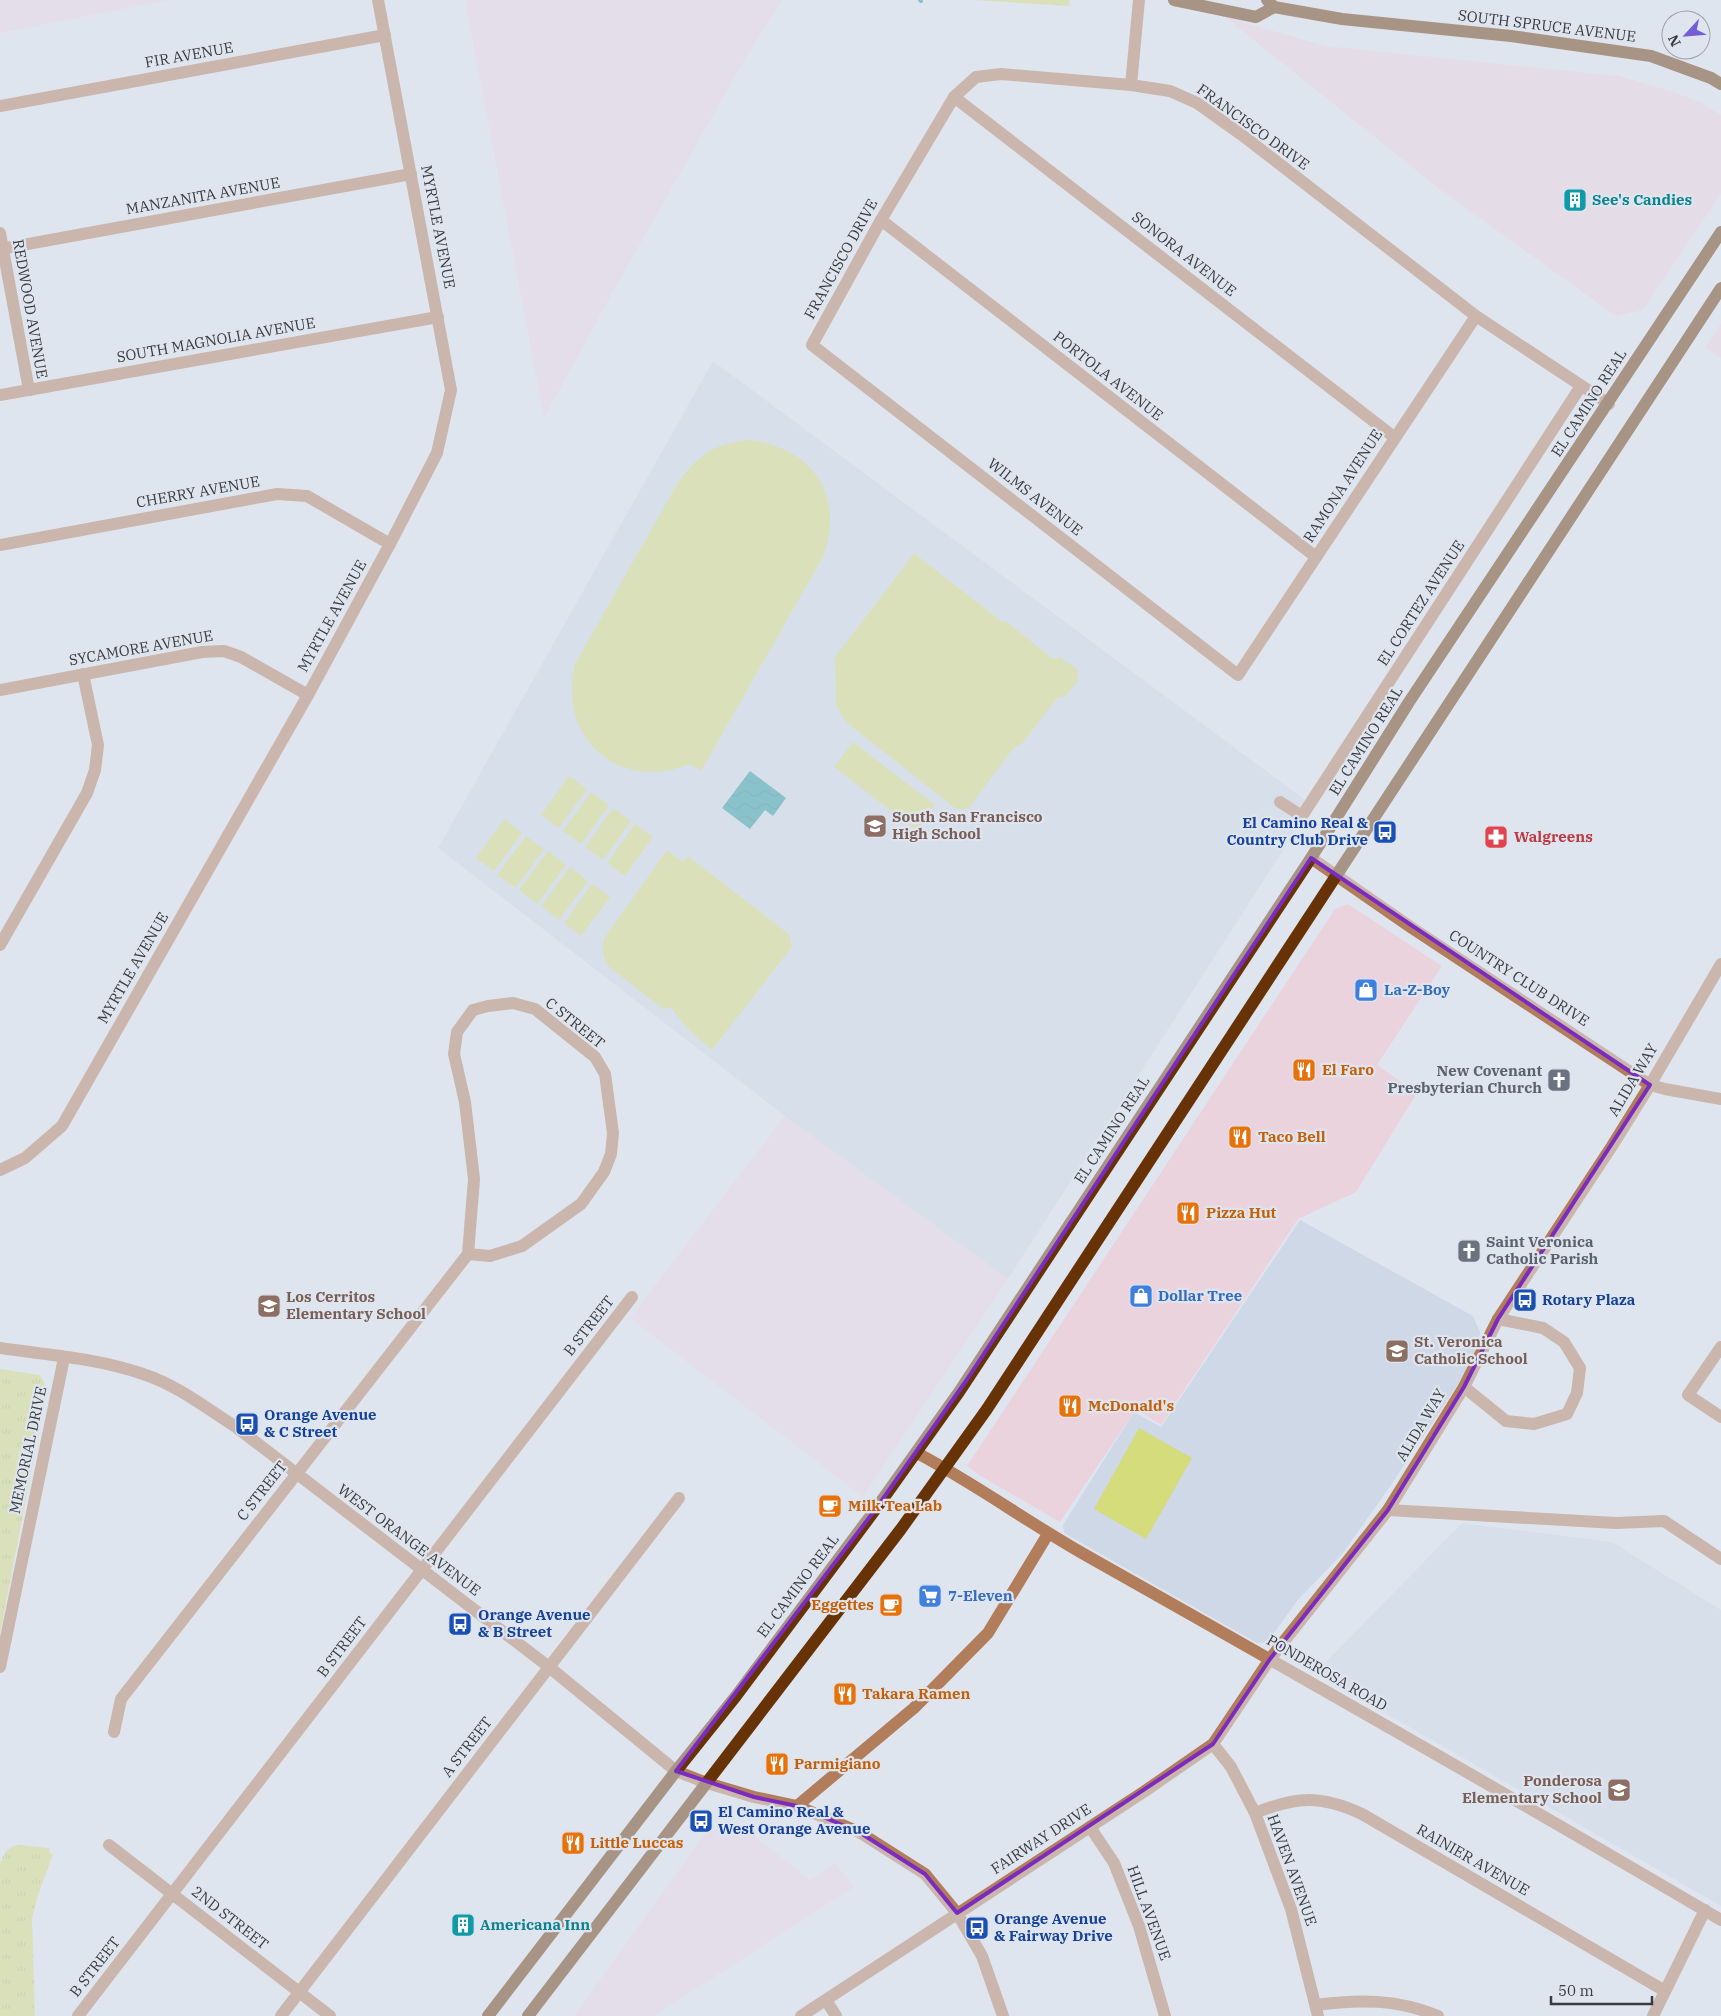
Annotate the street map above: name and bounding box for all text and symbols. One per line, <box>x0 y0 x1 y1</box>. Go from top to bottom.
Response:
street label: SOUTH SPRUCE AVENUE <box>1457 5 1637 46</box>
north arrow <box>1661 10 1711 60</box>
text: N <box>1664 32 1685 50</box>
street label: FIR AVENUE <box>143 37 235 72</box>
street label: FRANCISCO DRIVE <box>1193 79 1313 174</box>
street label: MYRTLE AVENUE <box>417 163 460 290</box>
street label: MANZANITA AVENUE <box>124 173 281 218</box>
building icon: See's Candies <box>1562 187 1588 213</box>
place label: See's Candies <box>1592 190 1692 209</box>
street label: FRANCISCO DRIVE <box>800 195 881 322</box>
street label: SONORA AVENUE <box>1128 207 1240 300</box>
street label: REDWOOD AVENUE <box>9 238 52 380</box>
street label: SOUTH MAGNOLIA AVENUE <box>115 313 317 366</box>
street label: PORTOLA AVENUE <box>1049 327 1167 424</box>
street label: EL CAMINO REAL <box>1547 345 1631 460</box>
street label: RAMONA AVENUE <box>1299 426 1386 546</box>
street label: WILMS AVENUE <box>984 454 1087 540</box>
street label: CHERRY AVENUE <box>135 471 261 512</box>
street label: EL CORTEZ AVENUE <box>1373 536 1468 669</box>
street label: MYRTLE AVENUE <box>293 556 370 675</box>
street label: SYCAMORE AVENUE <box>67 625 214 670</box>
street label: EL CAMINO REAL <box>1324 683 1407 799</box>
place label: South San Francisco High School <box>892 807 1043 843</box>
school or university icon: South San Francisco High School <box>862 813 888 839</box>
place label: El Camino Real & Country Club Drive <box>1226 813 1368 849</box>
bus stop icon: El Camino Real & Country Club Drive <box>1372 819 1398 845</box>
pharmacy icon: Walgreens <box>1483 824 1509 850</box>
place label: Walgreens <box>1514 827 1593 846</box>
street label: MYRTLE AVENUE <box>93 909 172 1027</box>
street label: COUNTRY CLUB DRIVE <box>1446 925 1593 1030</box>
shop icon: La-Z-Boy <box>1353 977 1379 1003</box>
place label: La-Z-Boy <box>1384 980 1451 999</box>
street label: C STREET <box>542 993 609 1052</box>
street label: ALIDA WAY <box>1603 1040 1662 1120</box>
restaurant icon: El Faro <box>1291 1057 1317 1083</box>
place label: El Faro <box>1322 1060 1374 1079</box>
place label: New Covenant Presbyterian Church <box>1388 1061 1542 1097</box>
church icon: New Covenant Presbyterian Church <box>1546 1067 1572 1093</box>
street label: EL CAMINO REAL <box>1070 1072 1154 1187</box>
restaurant icon: Taco Bell <box>1227 1124 1253 1150</box>
place label: Taco Bell <box>1258 1127 1326 1146</box>
restaurant icon: Pizza Hut <box>1175 1200 1201 1226</box>
place label: Pizza Hut <box>1206 1203 1277 1222</box>
place label: Saint Veronica Catholic Parish <box>1486 1232 1598 1268</box>
church icon: Saint Veronica Catholic Parish <box>1456 1238 1482 1264</box>
shop icon: Dollar Tree <box>1128 1283 1154 1309</box>
place label: Dollar Tree <box>1158 1286 1242 1305</box>
place label: Los Cerritos Elementary School <box>286 1287 426 1323</box>
bus stop icon: Rotary Plaza <box>1512 1287 1538 1313</box>
place label: Rotary Plaza <box>1542 1290 1636 1309</box>
street label: B STREET <box>559 1292 618 1360</box>
school or university icon: Los Cerritos Elementary School <box>256 1293 282 1319</box>
place label: St. Veronica Catholic School <box>1414 1332 1528 1368</box>
school or university icon: St. Veronica Catholic School <box>1384 1338 1410 1364</box>
street label: MEMORIAL DRIVE <box>5 1384 50 1515</box>
street label: ALIDA WAY <box>1391 1385 1450 1465</box>
restaurant icon: McDonald's <box>1057 1393 1083 1419</box>
place label: McDonald's <box>1088 1396 1174 1415</box>
place label: Orange Avenue & C Street <box>264 1405 377 1441</box>
bus stop icon: Orange Avenue & C Street <box>234 1411 260 1437</box>
street label: C STREET <box>232 1457 291 1524</box>
street label: WEST ORANGE AVENUE <box>334 1480 485 1600</box>
cafe icon: Milk Tea Lab <box>817 1493 843 1519</box>
place label: Milk Tea Lab <box>848 1496 942 1515</box>
street label: EL CAMINO REAL <box>752 1530 843 1641</box>
supermarket icon: 7-Eleven <box>917 1583 943 1609</box>
place label: 7-Eleven <box>948 1586 1013 1605</box>
cafe icon: Eggettes <box>878 1592 904 1618</box>
place label: Eggettes <box>811 1595 874 1614</box>
place label: Orange Avenue & B Street <box>478 1605 591 1641</box>
bus stop icon: Orange Avenue & B Street <box>447 1611 473 1637</box>
street label: B STREET <box>313 1612 371 1681</box>
street label: PONDEROSA ROAD <box>1263 1630 1391 1715</box>
restaurant icon: Takara Ramen <box>832 1681 858 1707</box>
place label: Takara Ramen <box>862 1684 971 1703</box>
street label: A STREET <box>437 1713 496 1781</box>
restaurant icon: Parmigiano <box>764 1751 790 1777</box>
place label: Parmigiano <box>794 1754 881 1773</box>
place label: Ponderosa Elementary School <box>1462 1771 1602 1807</box>
school or university icon: Ponderosa Elementary School <box>1606 1777 1632 1803</box>
street label: FAIRWAY DRIVE <box>987 1799 1094 1878</box>
place label: El Camino Real & West Orange Avenue <box>718 1802 870 1838</box>
bus stop icon: El Camino Real & West Orange Avenue <box>688 1808 714 1834</box>
street label: HAVEN AVENUE <box>1263 1811 1321 1928</box>
street label: RAINIER AVENUE <box>1413 1820 1533 1900</box>
restaurant icon: Little Luccas <box>560 1830 586 1856</box>
place label: Little Luccas <box>590 1833 683 1852</box>
street label: HILL AVENUE <box>1123 1863 1175 1963</box>
street label: 2ND STREET <box>188 1882 273 1954</box>
place label: Orange Avenue & Fairway Drive <box>994 1909 1113 1945</box>
building icon: Americana Inn <box>450 1912 476 1938</box>
place label: Americana Inn <box>480 1915 590 1934</box>
bus stop icon: Orange Avenue & Fairway Drive <box>964 1915 990 1941</box>
street label: B STREET <box>65 1933 124 2001</box>
scale bar <box>1551 1974 1652 2006</box>
text: 50 m <box>1558 1981 1594 2000</box>

